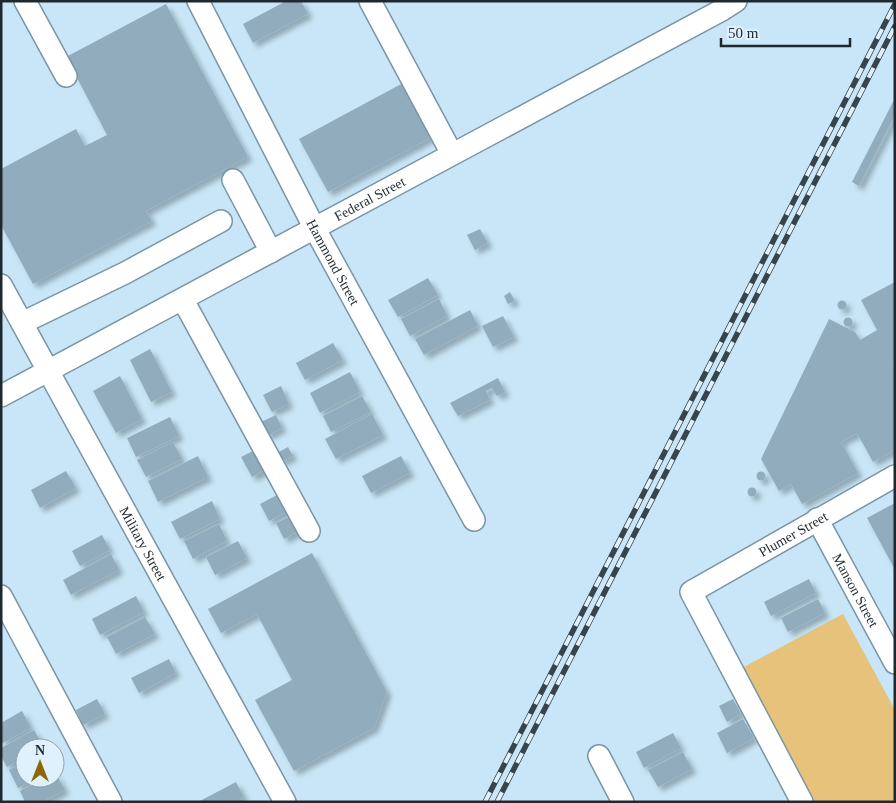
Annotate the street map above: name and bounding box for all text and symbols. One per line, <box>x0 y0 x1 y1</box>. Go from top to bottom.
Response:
scale bar <box>721 15 850 47</box>
text: 50 m <box>728 25 759 41</box>
street label: Federal Street <box>331 174 408 224</box>
street label: Hammond Street <box>304 217 363 308</box>
street label: Military Street <box>117 504 169 583</box>
street label: Plumer Street <box>756 508 830 559</box>
street label: Manson Street <box>830 551 882 630</box>
north arrow <box>15 738 65 788</box>
text: N <box>35 743 45 758</box>

